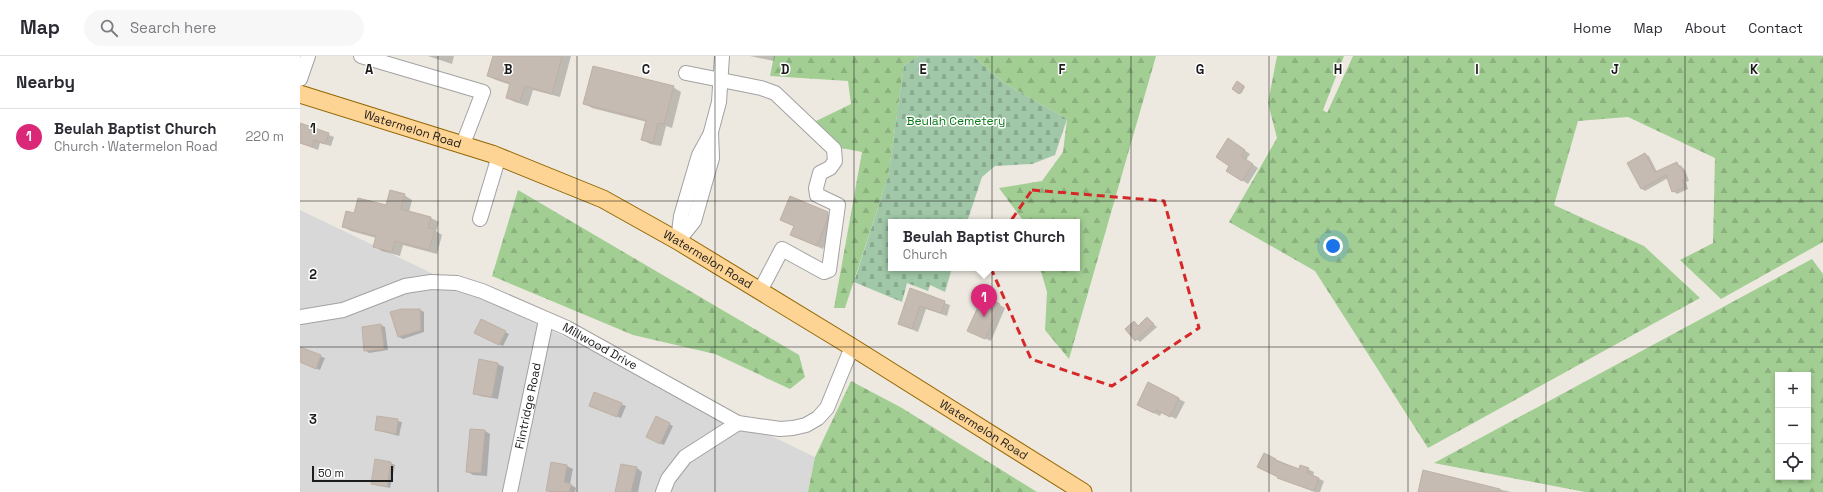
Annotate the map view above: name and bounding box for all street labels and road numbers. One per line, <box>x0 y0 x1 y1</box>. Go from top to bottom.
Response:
street label: Watermelon Road <box>362 106 464 152</box>
street label: Watermelon Road <box>660 226 756 293</box>
street label: Millwood Drive <box>560 319 640 373</box>
street label: Flintridge Road <box>511 361 545 450</box>
street label: Watermelon Road <box>936 396 1031 463</box>

